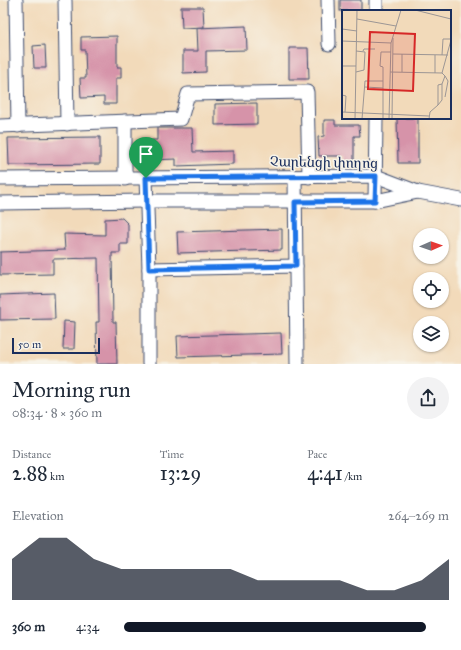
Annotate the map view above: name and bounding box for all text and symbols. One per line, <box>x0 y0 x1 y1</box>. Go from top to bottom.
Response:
inset map <box>342 10 451 119</box>
pin <box>129 137 163 178</box>
icon: arrive <box>135 143 157 165</box>
street label: Չարենցի փողոց <box>270 153 378 172</box>
north arrow <box>413 228 449 264</box>
map controls <box>413 228 449 352</box>
button: locate <box>413 272 449 308</box>
button: layers <box>413 316 449 352</box>
scale bar <box>12 336 100 355</box>
text: 50 m <box>18 338 41 351</box>
text: Morning run <box>12 376 131 403</box>
button: share <box>407 377 449 419</box>
text: 08:34 · 8 × 360 m <box>12 405 102 421</box>
text: Distance <box>12 448 51 461</box>
text: Time <box>160 448 184 461</box>
text: Pace <box>307 448 327 461</box>
text: 2.88 <box>12 461 48 485</box>
text: 13:29 <box>160 461 201 485</box>
text: 4:41 <box>307 461 343 485</box>
text: km <box>48 470 64 483</box>
text: /km <box>343 470 362 483</box>
text: Elevation <box>12 508 64 524</box>
text: 264–269 m <box>388 508 449 524</box>
text: 360 m <box>12 619 45 635</box>
text: 4:34 <box>76 619 99 635</box>

